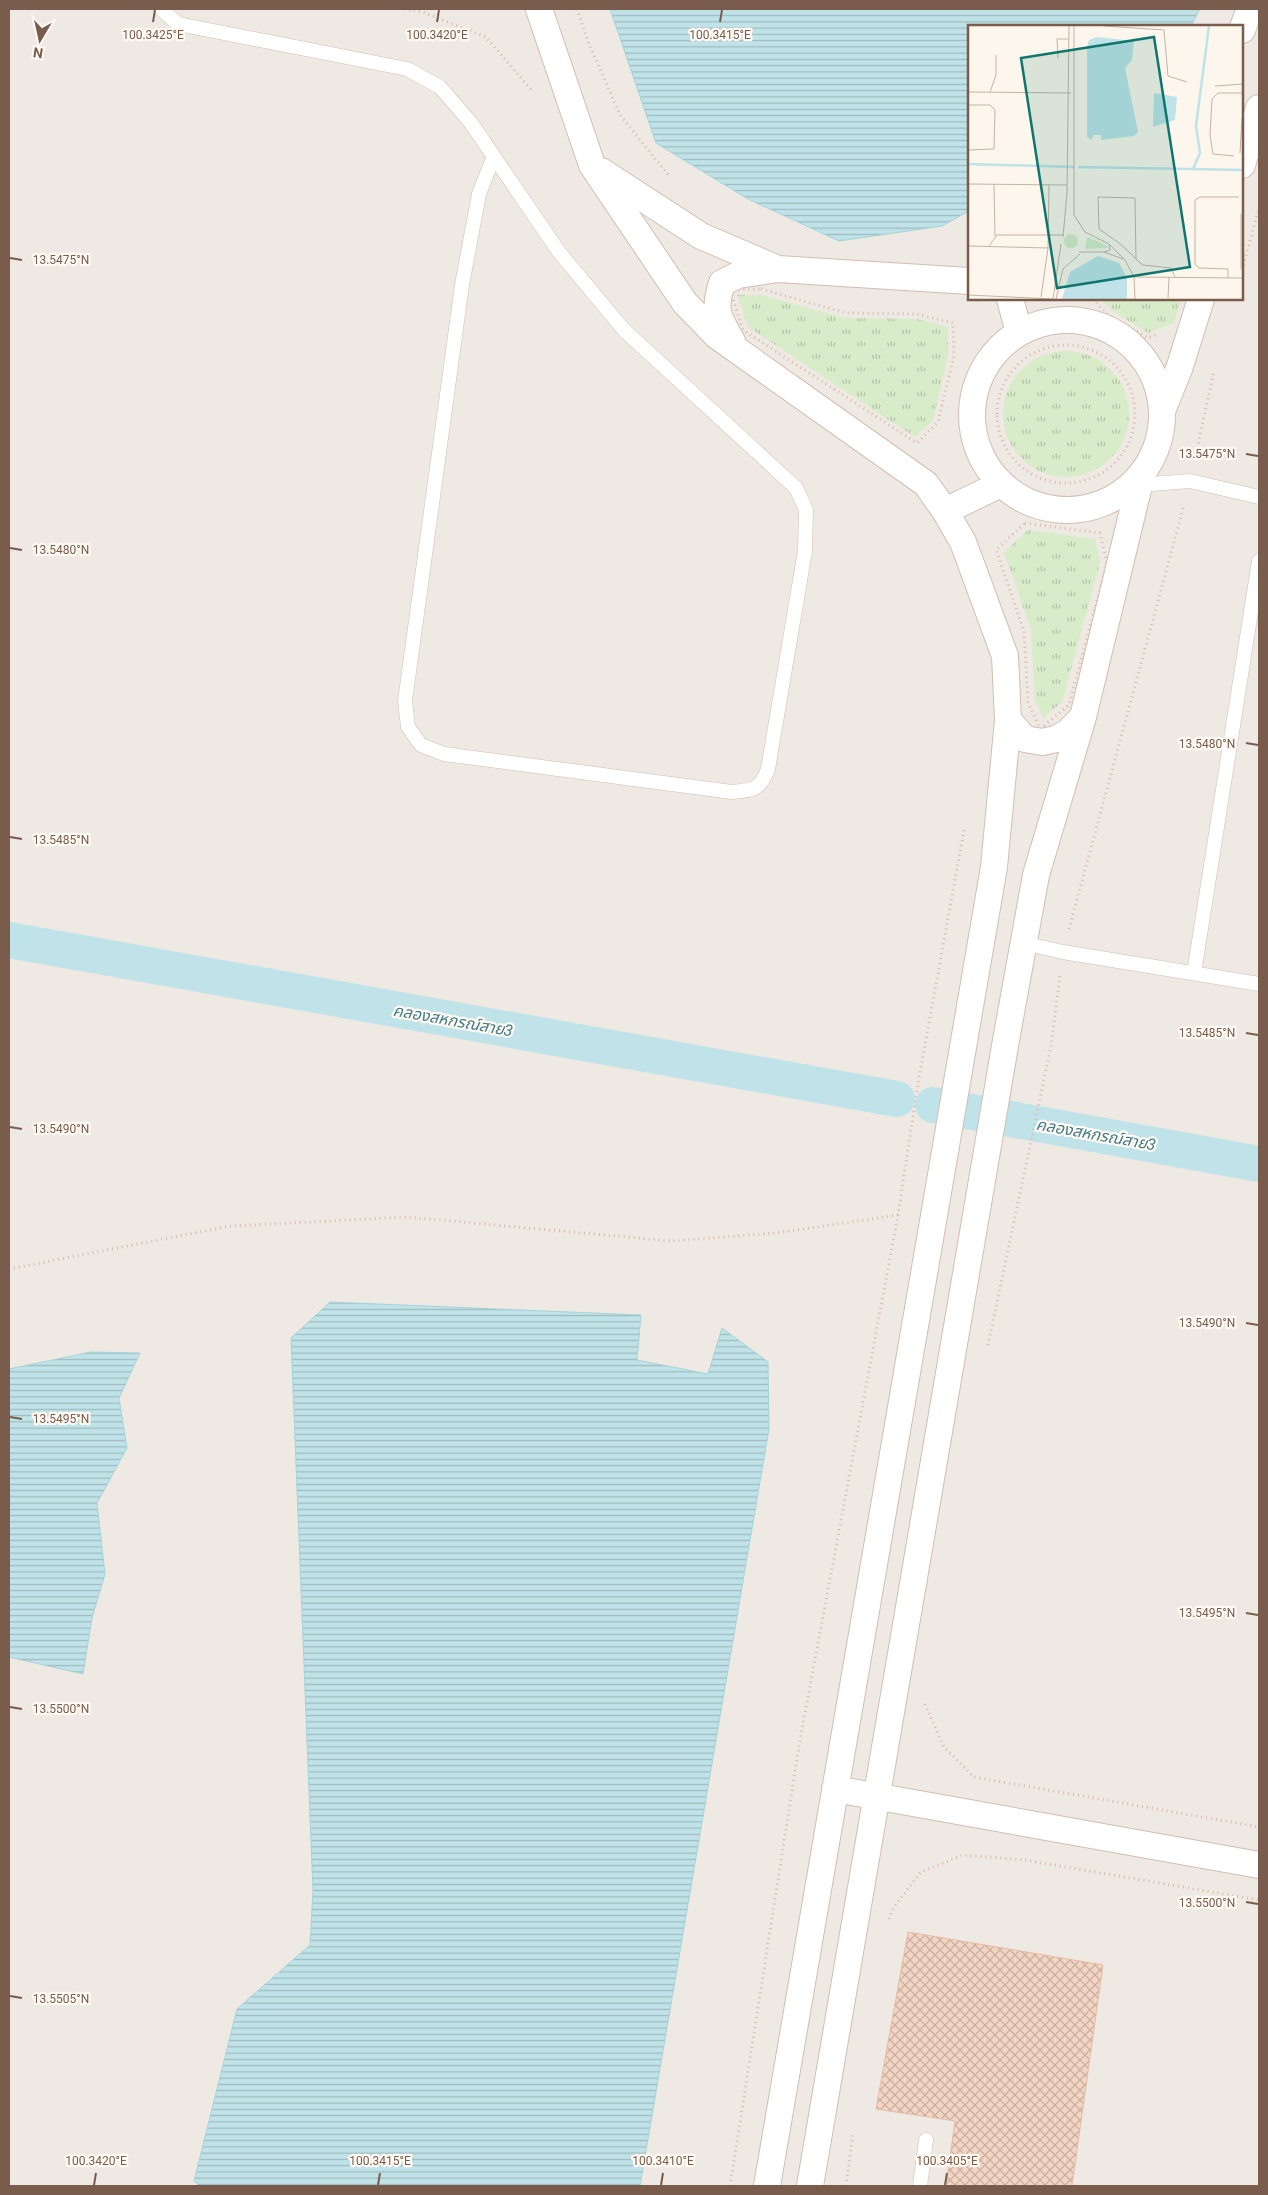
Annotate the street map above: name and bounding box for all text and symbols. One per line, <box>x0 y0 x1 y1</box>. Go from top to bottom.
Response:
north arrow <box>15 15 65 65</box>
inset map <box>968 25 1243 300</box>
text: 100.3425°E <box>122 28 184 42</box>
text: 100.3420°E <box>406 28 468 42</box>
text: 100.3415°E <box>689 28 751 42</box>
text: N <box>32 44 44 62</box>
text: 13.5475°N <box>33 253 89 267</box>
text: 13.5475°N <box>1179 447 1235 461</box>
text: 13.5480°N <box>33 543 89 557</box>
text: 13.5480°N <box>1179 737 1235 751</box>
text: 13.5485°N <box>33 833 89 847</box>
water label: คลองสหกรณ์สาย3 <box>392 1001 514 1040</box>
text: 13.5485°N <box>1179 1026 1235 1040</box>
water label: คลองสหกรณ์สาย3 <box>1035 1115 1157 1154</box>
text: 13.5490°N <box>33 1122 89 1136</box>
text: 13.5490°N <box>1179 1316 1235 1330</box>
text: 13.5495°N <box>33 1412 89 1426</box>
text: 13.5495°N <box>1179 1606 1235 1620</box>
text: 13.5500°N <box>33 1702 89 1716</box>
text: 13.5500°N <box>1179 1896 1235 1910</box>
text: 13.5505°N <box>33 1992 89 2006</box>
text: 100.3420°E <box>65 2154 127 2168</box>
text: 100.3415°E <box>349 2154 411 2168</box>
text: 100.3410°E <box>632 2154 694 2168</box>
text: 100.3405°E <box>916 2154 978 2168</box>

